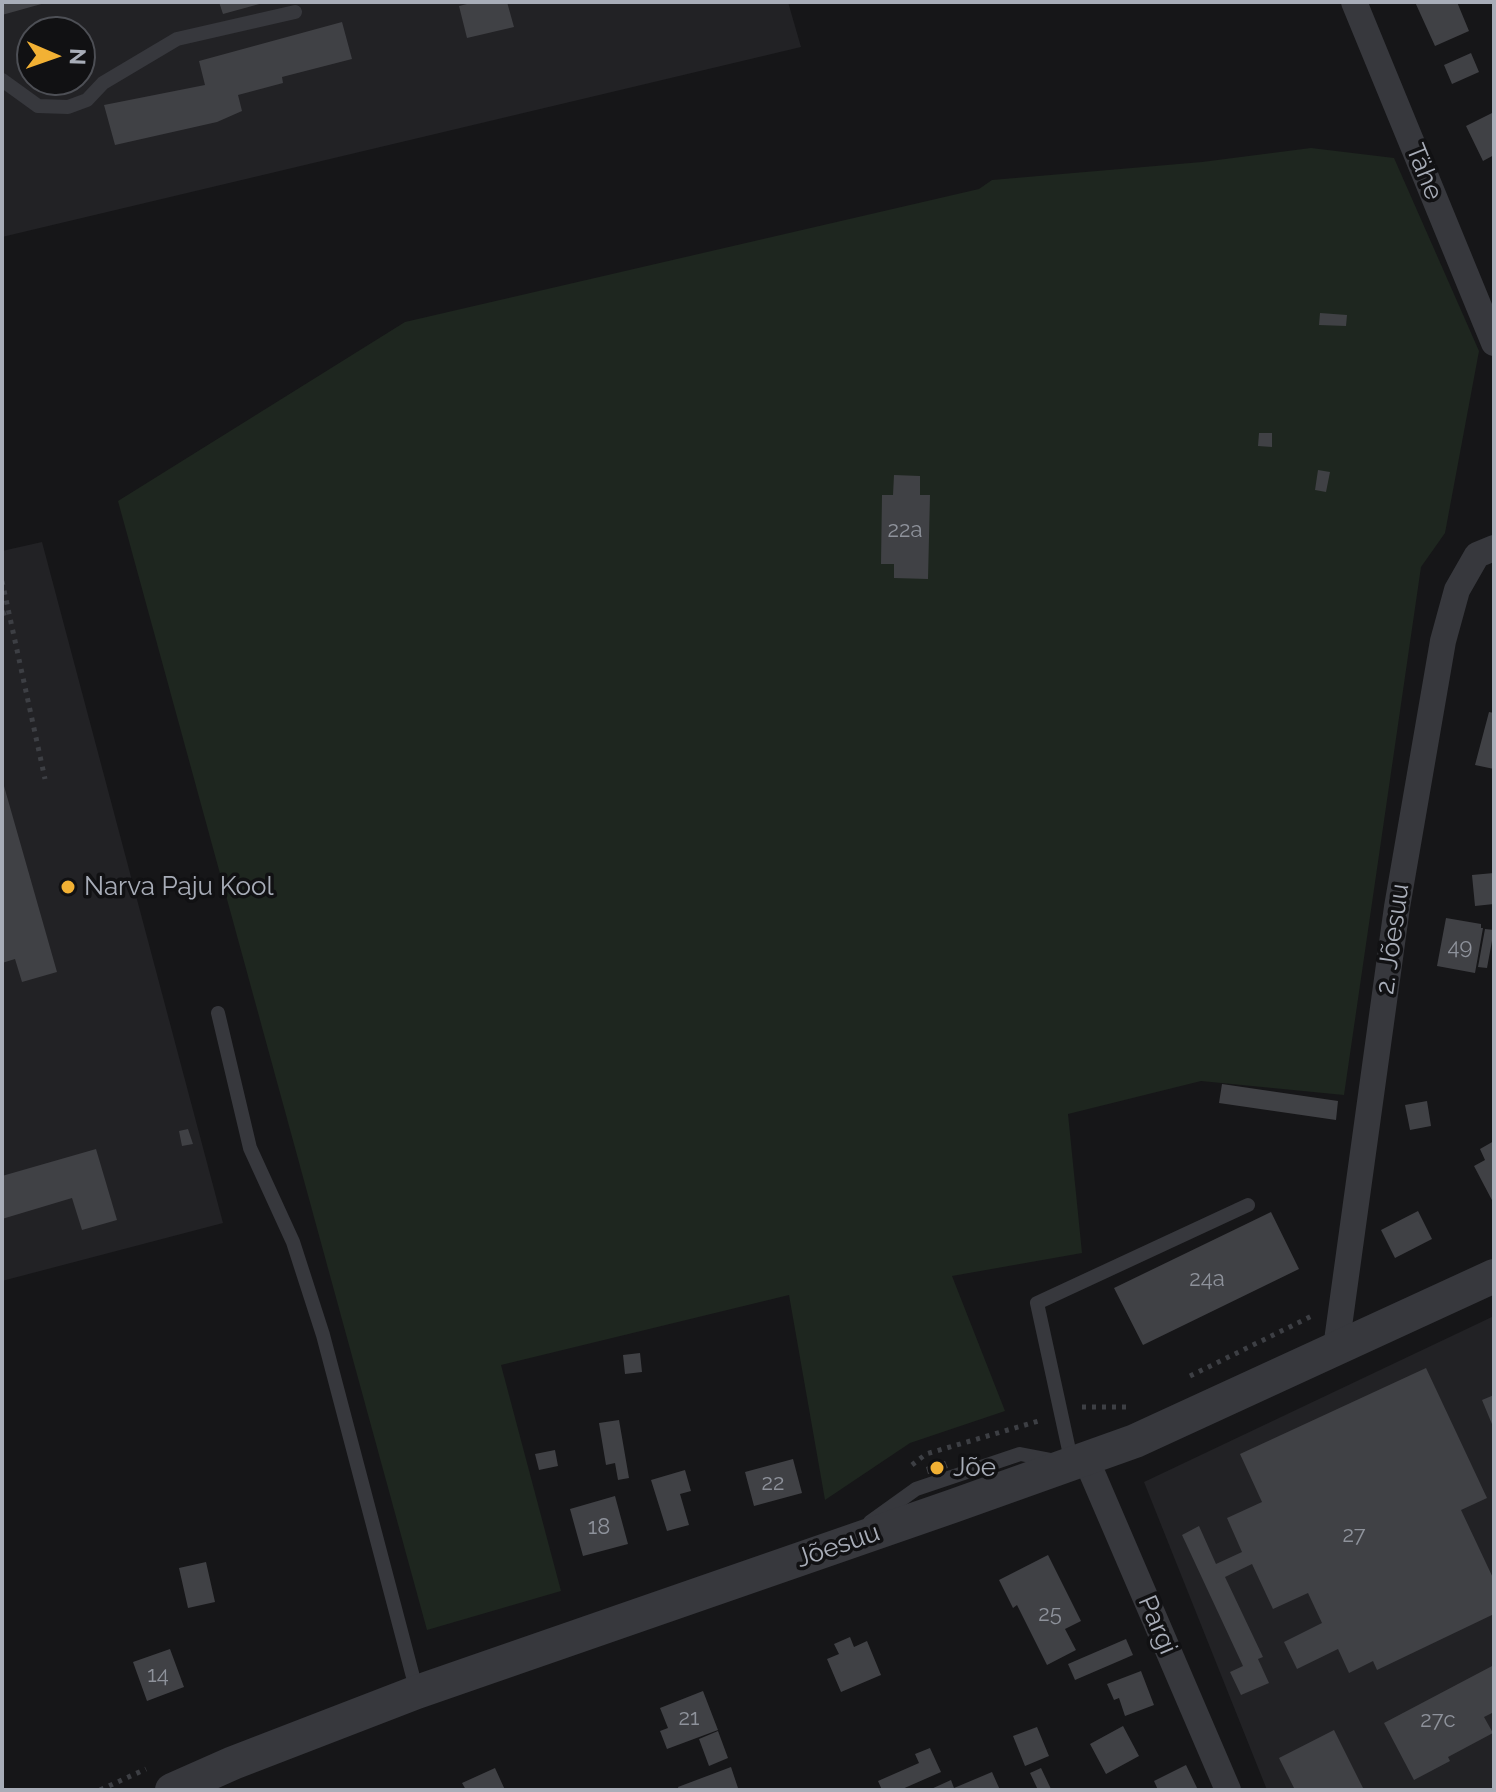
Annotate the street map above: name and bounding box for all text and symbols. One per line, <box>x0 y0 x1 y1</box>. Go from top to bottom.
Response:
north arrow <box>16 16 96 96</box>
text: N <box>65 48 91 66</box>
street label: Tähe <box>1399 139 1449 205</box>
house number: 22a <box>888 517 922 543</box>
place label: Narva Paju Kool <box>84 871 274 903</box>
marker: Narva Paju Kool <box>59 878 77 896</box>
street label: 2. Jõesuu <box>1370 882 1416 996</box>
house number: 49 <box>1448 934 1472 960</box>
house number: 24a <box>1189 1266 1225 1292</box>
place label: Jõe <box>953 1452 996 1484</box>
marker: Jõe <box>928 1459 946 1477</box>
house number: 22 <box>762 1470 784 1496</box>
house number: 18 <box>588 1514 610 1540</box>
street label: Jõesuu <box>792 1517 884 1575</box>
house number: 27 <box>1342 1522 1366 1548</box>
street label: Pargi <box>1131 1591 1183 1659</box>
house number: 25 <box>1038 1601 1062 1627</box>
house number: 14 <box>147 1662 169 1688</box>
house number: 21 <box>679 1705 699 1731</box>
house number: 27c <box>1420 1707 1456 1733</box>

